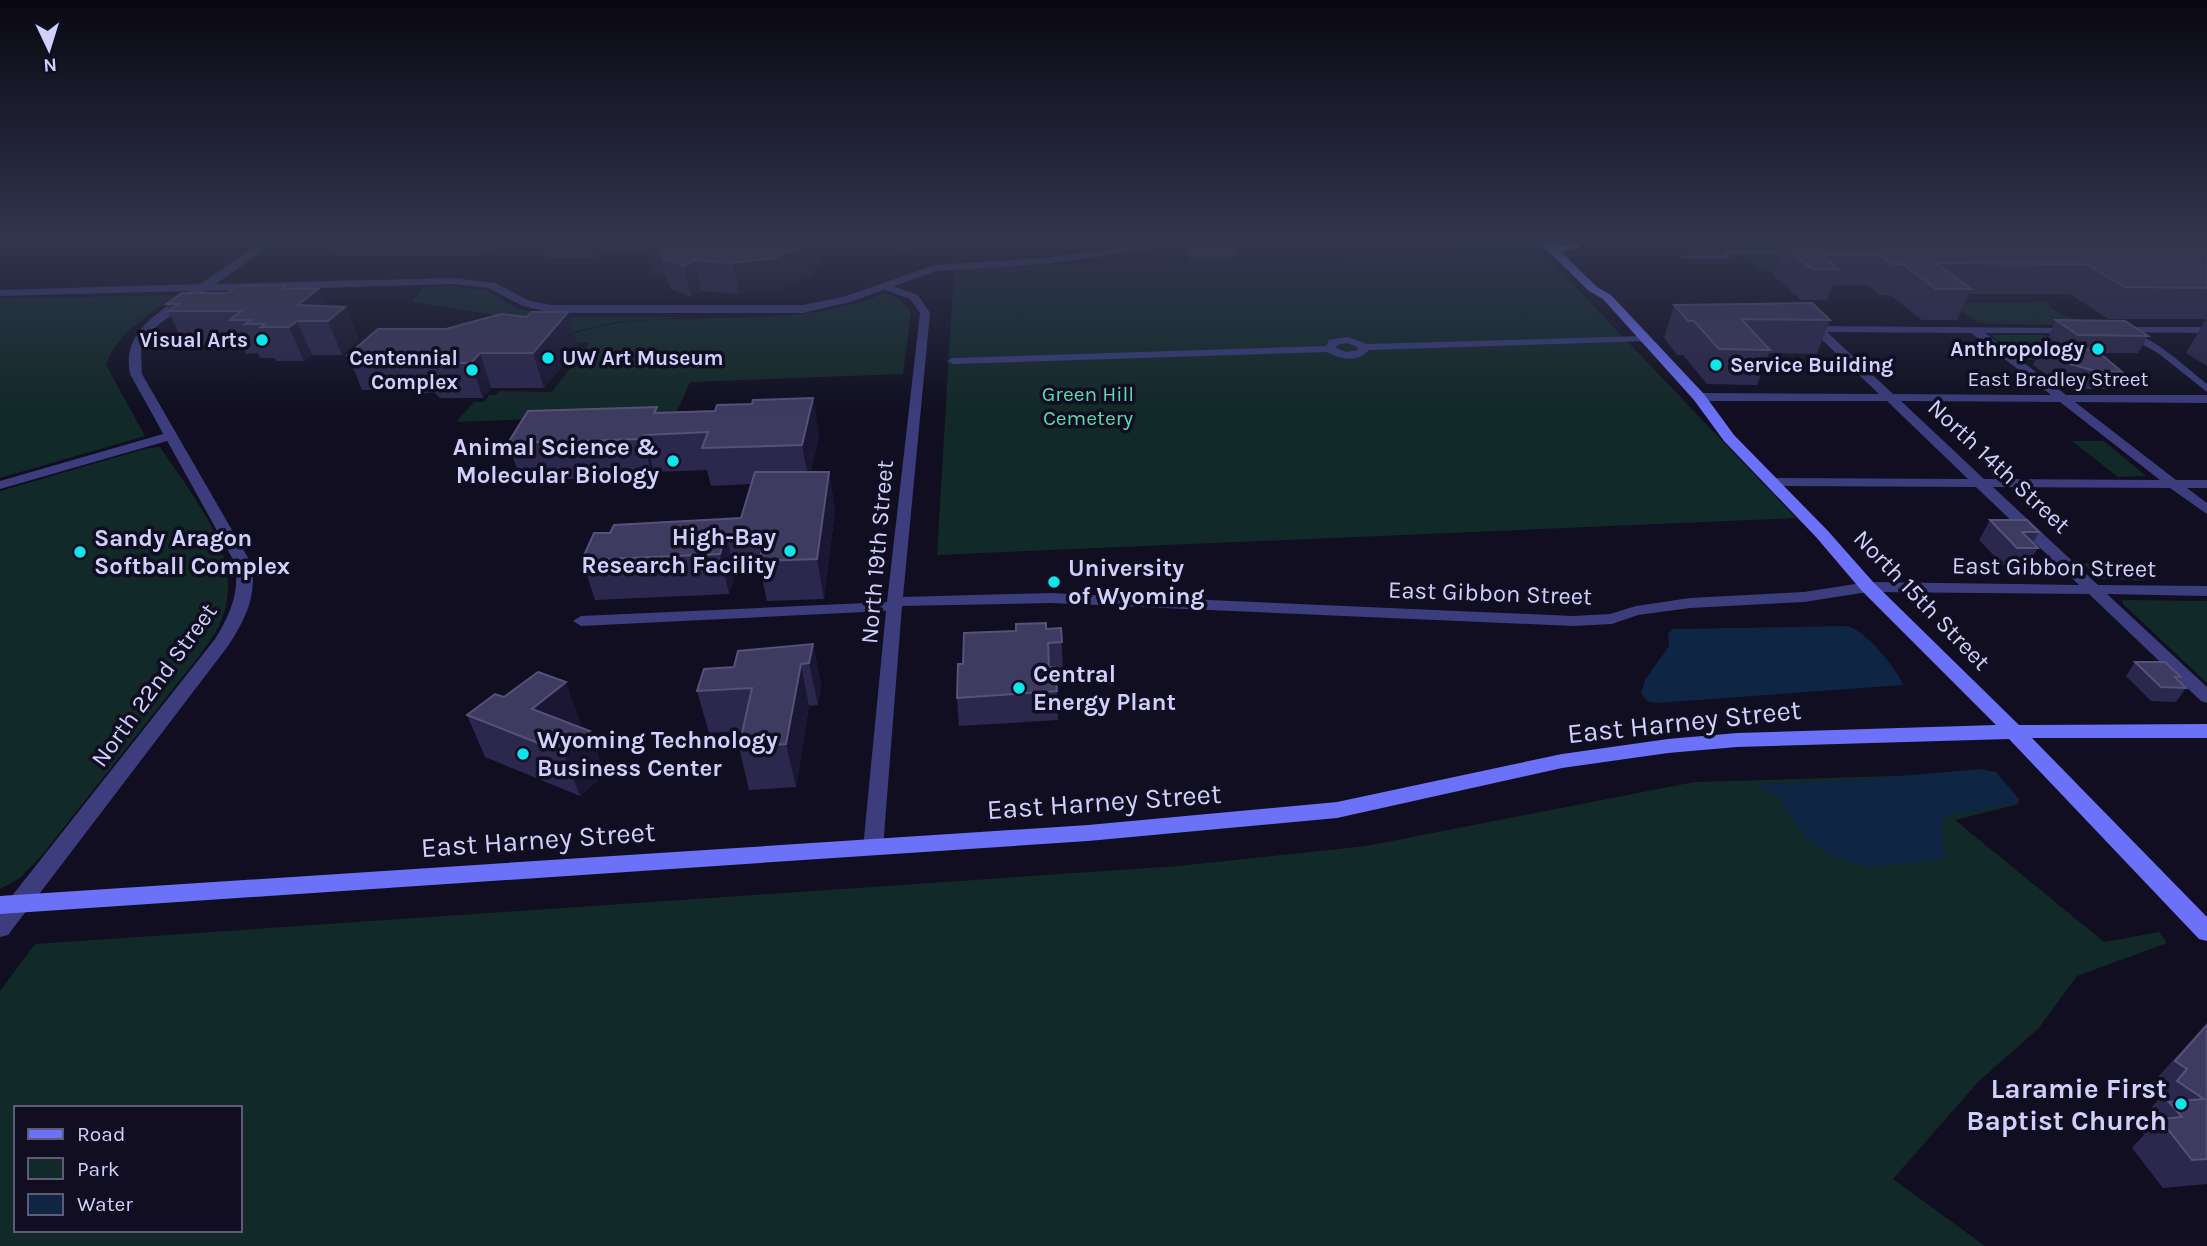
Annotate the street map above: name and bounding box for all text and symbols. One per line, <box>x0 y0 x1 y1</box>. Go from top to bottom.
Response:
north arrow <box>14 14 84 84</box>
text: N <box>43 54 58 76</box>
place label: Visual Arts <box>139 328 248 352</box>
marker: Visual Arts <box>254 332 270 348</box>
place label: Anthropology <box>1950 337 2084 361</box>
marker: Anthropology <box>2090 341 2106 357</box>
place label: Centennial Complex <box>349 346 458 394</box>
place label: UW Art Museum <box>562 346 724 370</box>
marker: UW Art Museum <box>540 350 556 366</box>
place label: Service Building <box>1730 353 1893 377</box>
marker: Service Building <box>1708 357 1724 373</box>
marker: Centennial Complex <box>464 362 480 378</box>
street label: East Bradley Street <box>1968 367 2149 391</box>
park label: Green Hill Cemetery <box>1042 382 1134 430</box>
street label: North 14th Street <box>1922 393 2076 539</box>
place label: Animal Science & Molecular Biology <box>453 433 659 489</box>
marker: Animal Science & Molecular Biology <box>665 453 681 469</box>
street label: North 19th Street <box>855 459 899 645</box>
place label: High-Bay Research Facility <box>581 523 776 579</box>
place label: Sandy Aragon Softball Complex <box>94 524 290 580</box>
street label: North 15th Street <box>1848 524 1996 676</box>
marker: High-Bay Research Facility <box>782 543 798 559</box>
marker: Sandy Aragon Softball Complex <box>72 544 88 560</box>
street label: East Gibbon Street <box>1952 551 2156 583</box>
place label: University of Wyoming <box>1068 554 1204 610</box>
marker: University of Wyoming <box>1046 574 1062 590</box>
street label: East Gibbon Street <box>1387 575 1593 611</box>
street label: North 22nd Street <box>85 598 223 772</box>
place label: Central Energy Plant <box>1033 660 1176 716</box>
marker: Central Energy Plant <box>1011 680 1027 696</box>
street label: East Harney Street <box>1565 693 1803 750</box>
place label: Wyoming Technology Business Center <box>537 726 778 782</box>
marker: Wyoming Technology Business Center <box>515 746 531 762</box>
street label: East Harney Street <box>986 777 1222 826</box>
street label: East Harney Street <box>420 815 656 864</box>
place label: Laramie First Baptist Church <box>1966 1072 2167 1137</box>
marker: Laramie First Baptist Church <box>2173 1096 2189 1112</box>
legend <box>14 1106 242 1232</box>
text: Road <box>77 1122 125 1146</box>
text: Park <box>77 1157 120 1181</box>
text: Water <box>77 1192 133 1216</box>

